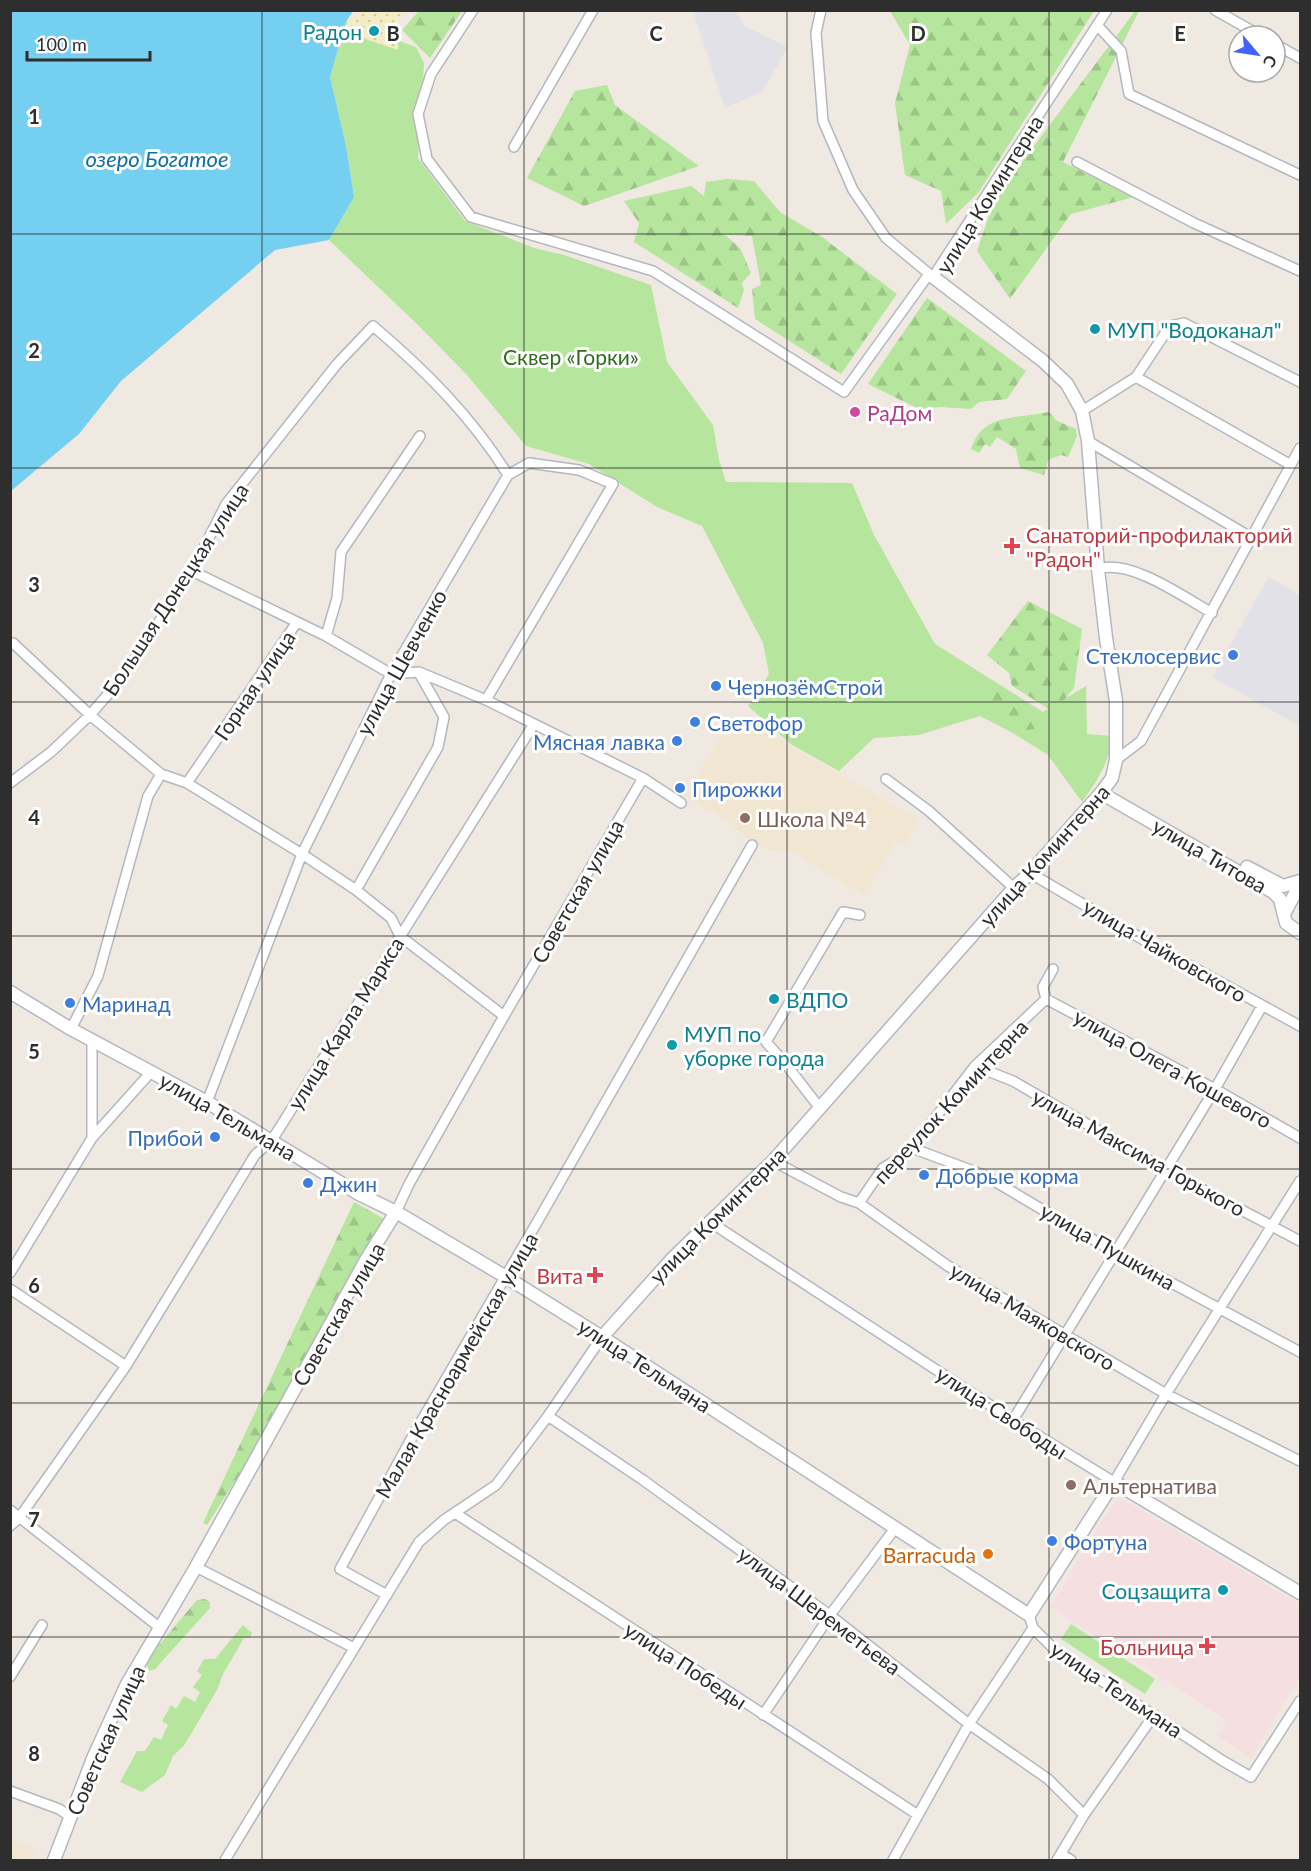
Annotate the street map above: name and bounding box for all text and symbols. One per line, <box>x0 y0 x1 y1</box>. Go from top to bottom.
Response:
place label: Радон <box>303 19 362 44</box>
text: B <box>386 21 400 45</box>
text: C <box>649 21 663 45</box>
text: D <box>910 21 926 45</box>
text: E <box>1174 21 1186 45</box>
scale bar <box>27 24 150 62</box>
marker: Радон <box>367 24 381 38</box>
north arrow <box>1227 24 1287 84</box>
text: 100 m <box>36 33 87 55</box>
text: С <box>1259 52 1281 71</box>
text: 1 <box>28 104 40 128</box>
street label: улица Коминтерна <box>930 110 1048 278</box>
water label: озеро Богатое <box>85 145 229 172</box>
place label: МУП "Водоканал" <box>1107 317 1282 342</box>
marker: МУП "Водоканал" <box>1088 322 1102 336</box>
text: 2 <box>28 338 40 362</box>
park label: Сквер «Горки» <box>503 344 639 369</box>
place label: РаДом <box>867 400 932 425</box>
marker: РаДом <box>848 405 862 419</box>
street label: Большая Донецкая улица <box>97 478 253 700</box>
place label: Санаторий-профилакторий "Радон" <box>1026 522 1292 571</box>
marker: Санаторий-профилакторий "Радон" <box>1003 537 1021 555</box>
text: 3 <box>28 572 40 596</box>
street label: улица Шевченко <box>351 585 451 739</box>
street label: Горная улица <box>208 625 300 745</box>
place label: Стеклосервис <box>1086 643 1221 668</box>
marker: Стеклосервис <box>1226 648 1240 662</box>
place label: ЧернозёмСтрой <box>728 674 883 699</box>
marker: ЧернозёмСтрой <box>709 679 723 693</box>
place label: Светофор <box>707 710 803 735</box>
marker: Светофор <box>688 715 702 729</box>
place label: Мясная лавка <box>533 729 665 754</box>
marker: Мясная лавка <box>670 734 684 748</box>
place label: Пирожки <box>692 776 782 801</box>
street label: улица Коминтерна <box>974 779 1114 931</box>
marker: Пирожки <box>673 781 687 795</box>
text: 4 <box>28 805 40 829</box>
place label: Школа №4 <box>757 806 866 831</box>
marker: Школа №4 <box>738 811 752 825</box>
street label: улица Титова <box>1148 812 1272 898</box>
street label: Советская улица <box>526 815 628 967</box>
street label: улица Чайковского <box>1079 893 1251 1007</box>
street label: улица Карла Маркса <box>282 932 408 1114</box>
place label: ВДПО <box>786 987 848 1012</box>
place label: Маринад <box>82 991 171 1016</box>
marker: ВДПО <box>767 992 781 1006</box>
marker: Маринад <box>63 996 77 1010</box>
street label: улица Олега Кошевого <box>1070 1003 1276 1133</box>
street label: переулок Коминтерна <box>868 1014 1032 1188</box>
place label: МУП по уборке города <box>684 1021 824 1070</box>
marker: МУП по уборке города <box>665 1038 679 1052</box>
text: 5 <box>28 1039 40 1063</box>
street label: улица Тельмана <box>155 1067 301 1165</box>
street label: улица Максима Горького <box>1028 1083 1250 1221</box>
place label: Прибой <box>128 1125 203 1150</box>
marker: Прибой <box>208 1130 222 1144</box>
street label: улица Коминтерна <box>644 1142 790 1288</box>
place label: Добрые корма <box>936 1163 1079 1188</box>
marker: Добрые корма <box>917 1168 931 1182</box>
place label: Джин <box>320 1171 377 1196</box>
marker: Джин <box>301 1176 315 1190</box>
street label: улица Пушкина <box>1036 1197 1180 1295</box>
street label: Малая Красноармейская улица <box>370 1228 542 1502</box>
street label: Советская улица <box>287 1238 389 1390</box>
street label: улица Маяковского <box>946 1257 1120 1375</box>
place label: Вита <box>537 1263 583 1288</box>
marker: Вита <box>588 1268 602 1282</box>
text: 6 <box>28 1273 40 1297</box>
street label: улица Тельмана <box>574 1313 716 1417</box>
street label: улица Свободы <box>932 1360 1072 1464</box>
place label: Альтернатива <box>1083 1473 1217 1498</box>
marker: Альтернатива <box>1064 1478 1078 1492</box>
text: 7 <box>28 1507 40 1531</box>
place label: Фортуна <box>1064 1529 1147 1554</box>
marker: Фортуна <box>1045 1534 1059 1548</box>
street label: улица Шереметьева <box>734 1541 906 1679</box>
place label: Barracuda <box>883 1542 976 1567</box>
marker: Barracuda <box>981 1547 995 1561</box>
place label: Соцзащита <box>1102 1578 1211 1603</box>
marker: Соцзащита <box>1216 1583 1230 1597</box>
street label: улица Победы <box>620 1616 752 1714</box>
place label: Больница <box>1100 1634 1194 1659</box>
street label: улица Тельмана <box>1046 1636 1188 1742</box>
marker: Больница <box>1198 1637 1216 1655</box>
street label: Советская улица <box>61 1661 149 1819</box>
text: 8 <box>28 1741 40 1765</box>

